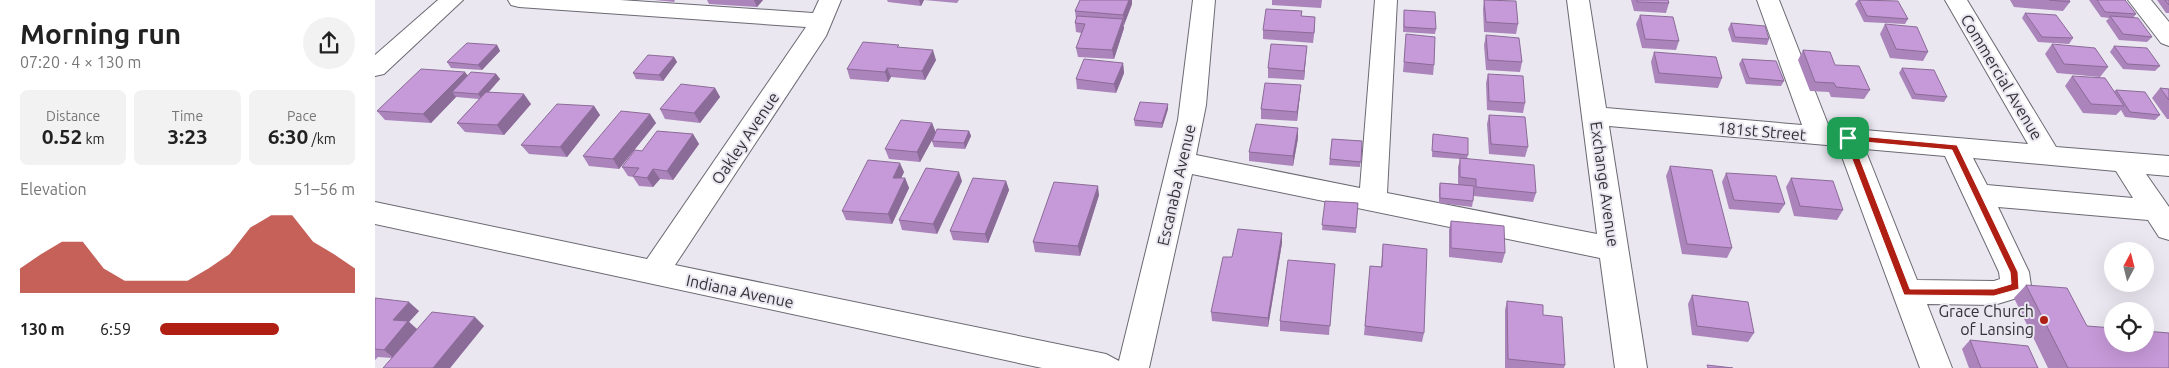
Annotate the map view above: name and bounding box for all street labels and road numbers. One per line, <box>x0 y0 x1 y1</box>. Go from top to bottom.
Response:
street label: Commercial Avenue <box>1957 11 2047 143</box>
street label: Oakley Avenue <box>708 89 782 187</box>
street label: 181st Street <box>1717 118 1808 144</box>
street label: Exchange Avenue <box>1587 120 1623 248</box>
street label: Escanaba Avenue <box>1153 123 1199 247</box>
street label: Indiana Avenue <box>685 271 795 311</box>

